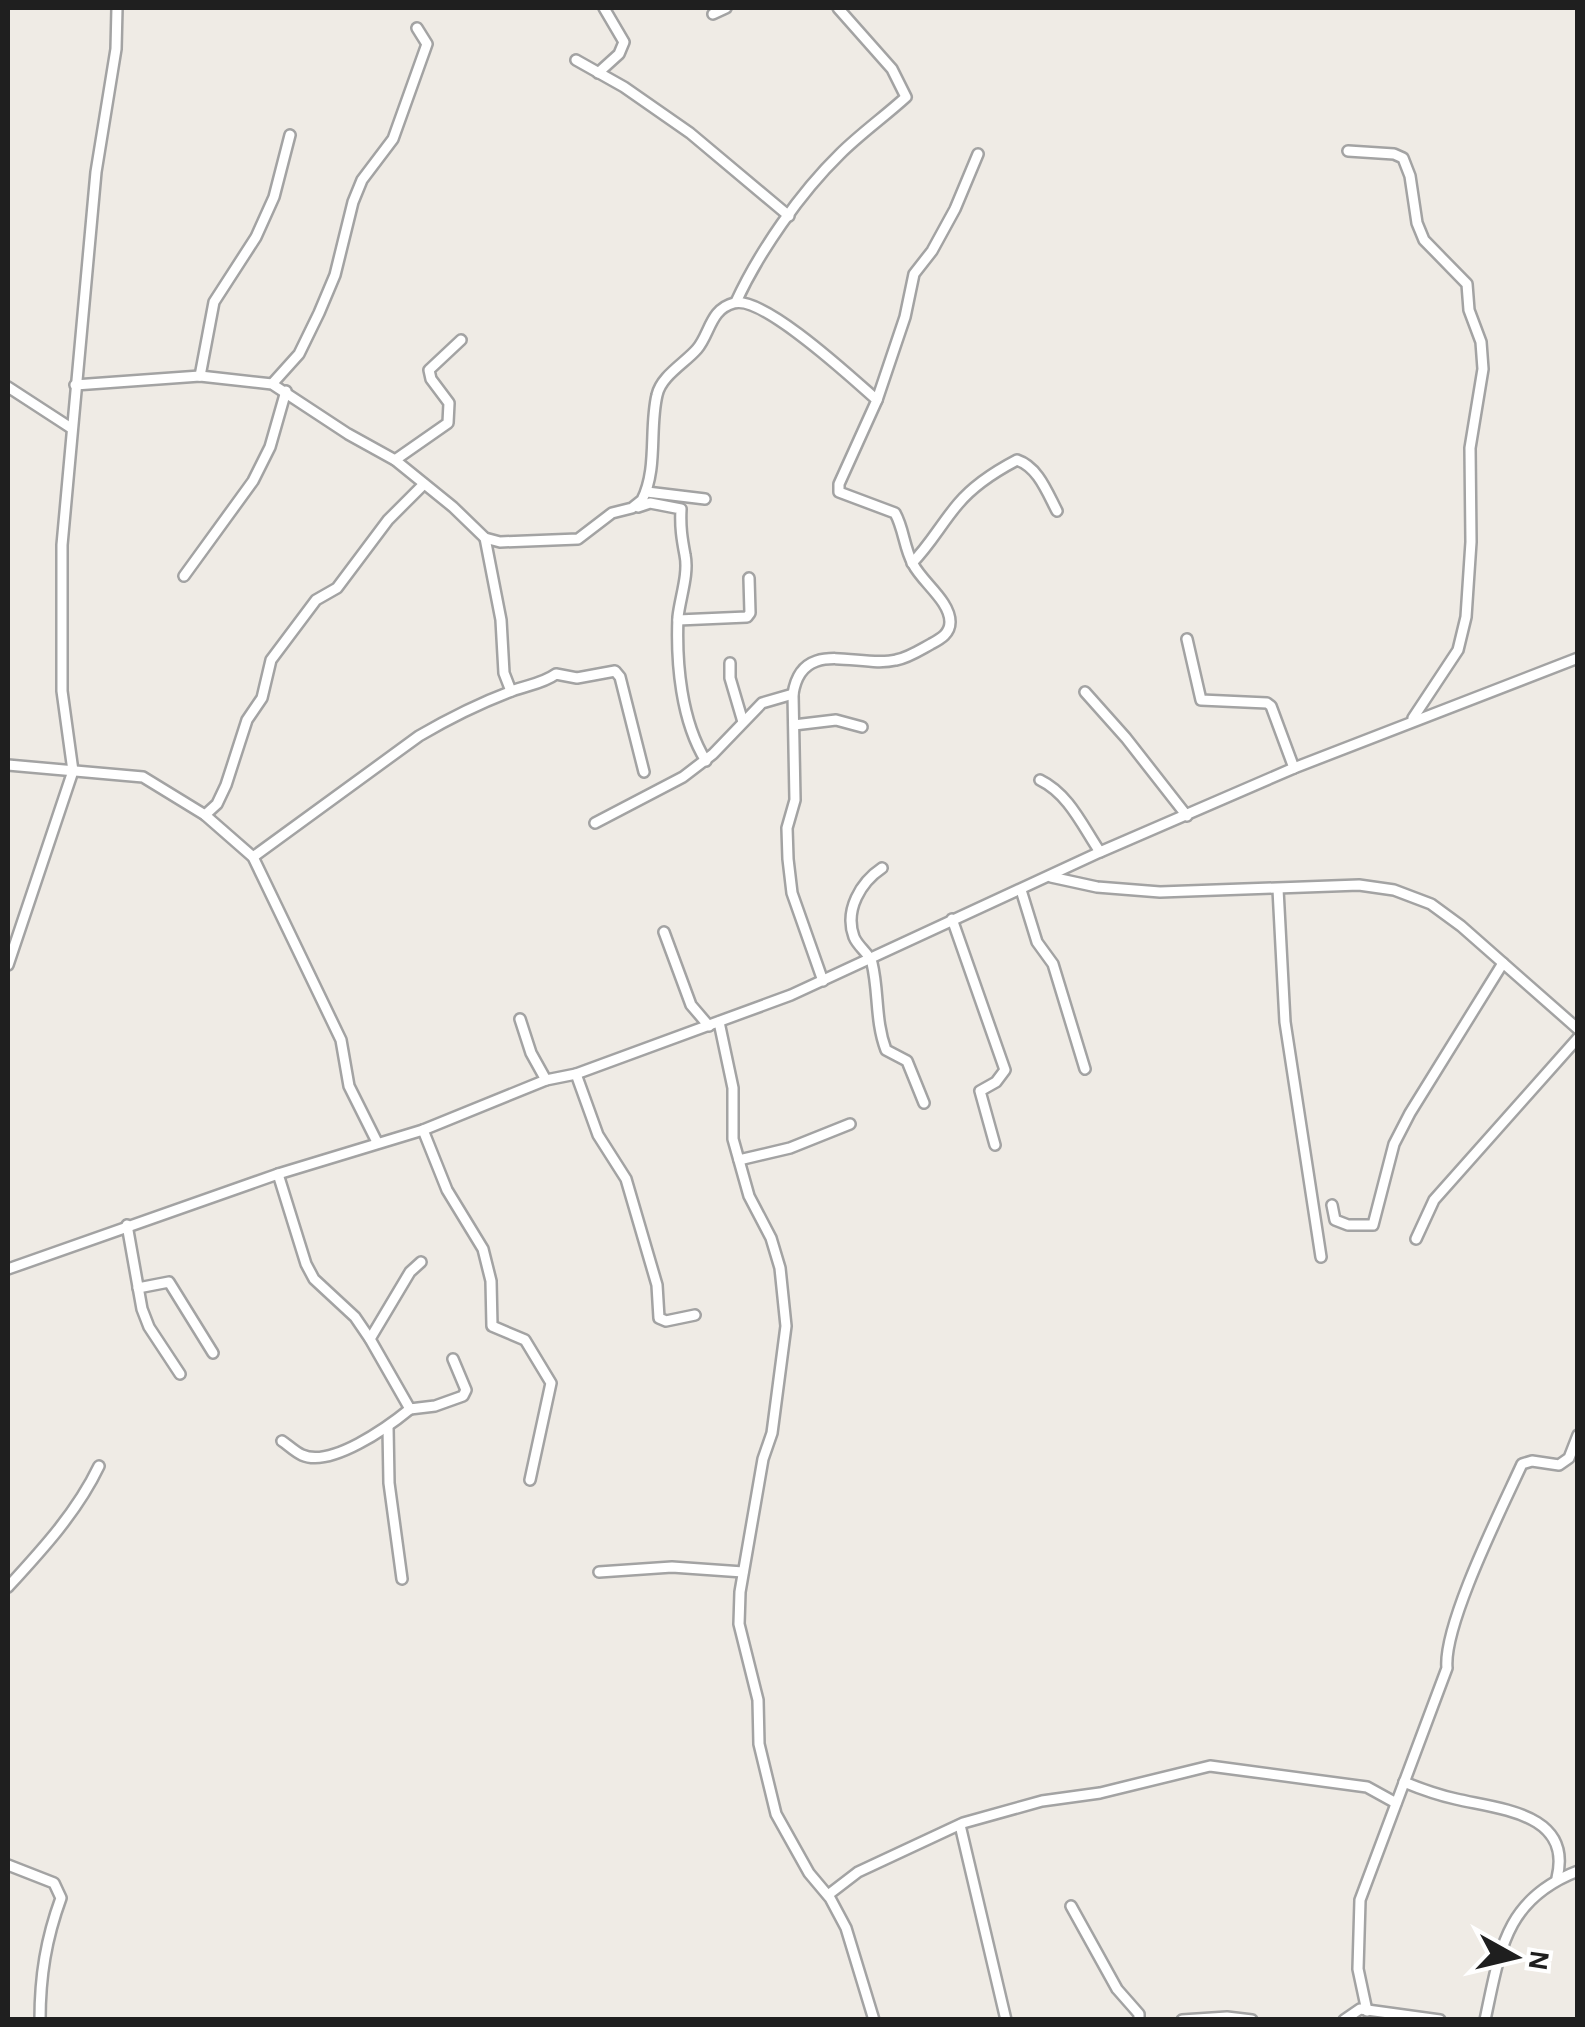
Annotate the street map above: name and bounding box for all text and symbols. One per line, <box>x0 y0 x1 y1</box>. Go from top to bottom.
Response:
north arrow <box>1465 1907 1565 2007</box>
text: N <box>1523 1949 1553 1972</box>

